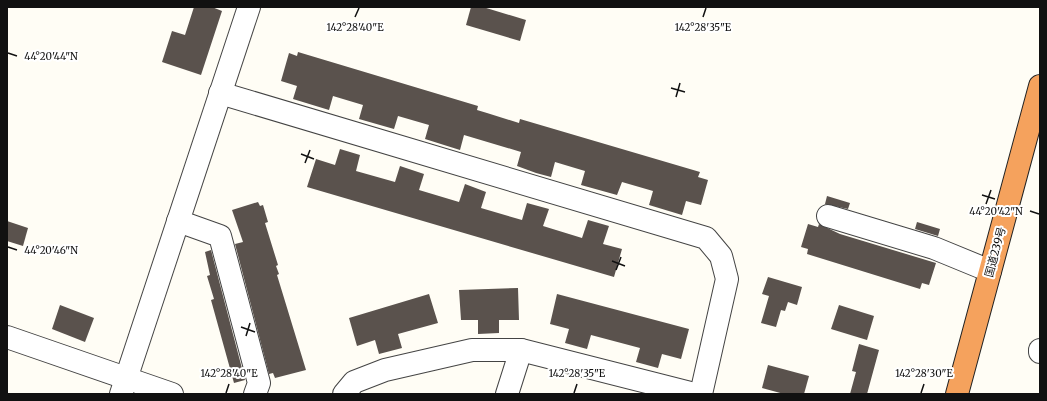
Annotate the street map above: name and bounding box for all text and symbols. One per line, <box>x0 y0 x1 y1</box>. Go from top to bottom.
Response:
text: 142°28'40"E <box>327 21 384 34</box>
text: 142°28'35"E <box>675 21 732 34</box>
text: 44°20'44"N <box>24 50 78 63</box>
text: 44°20'42"N <box>969 205 1023 218</box>
street label: 国道239号 <box>982 225 1008 279</box>
text: 44°20'46"N <box>24 244 78 257</box>
text: 142°28'40"E <box>201 367 258 380</box>
text: 142°28'35"E <box>549 367 606 380</box>
text: 142°28'30"E <box>895 367 953 380</box>

